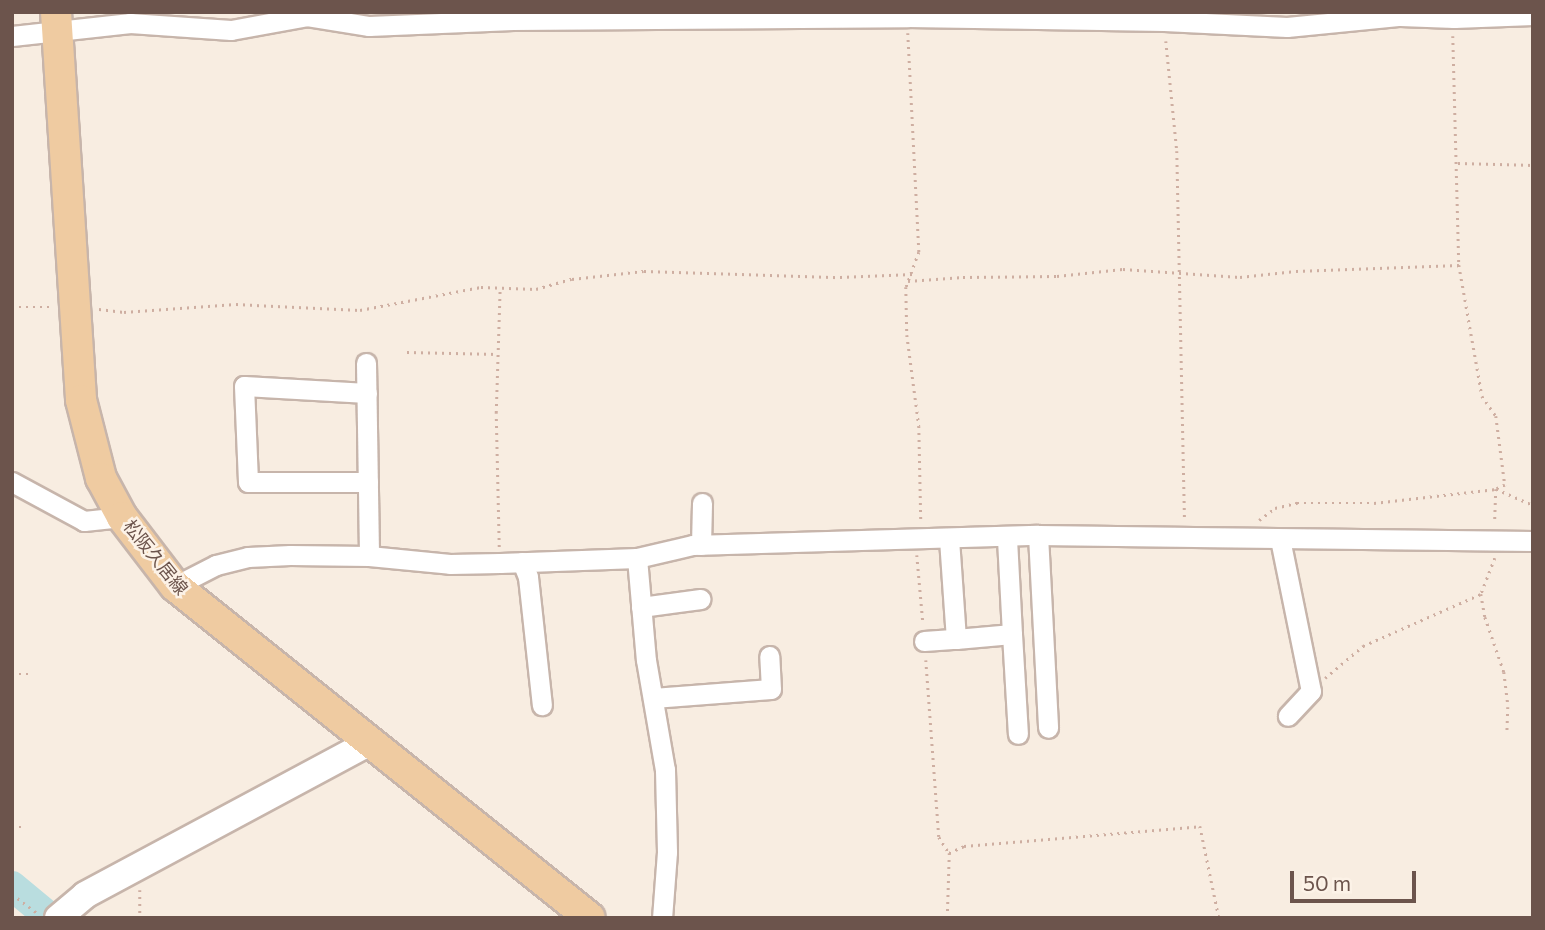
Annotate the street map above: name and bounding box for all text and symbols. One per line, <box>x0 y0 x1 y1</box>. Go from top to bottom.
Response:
street label: 松阪久居線 <box>119 515 193 599</box>
scale bar <box>1293 856 1419 900</box>
text: 50 m <box>1303 870 1351 895</box>

